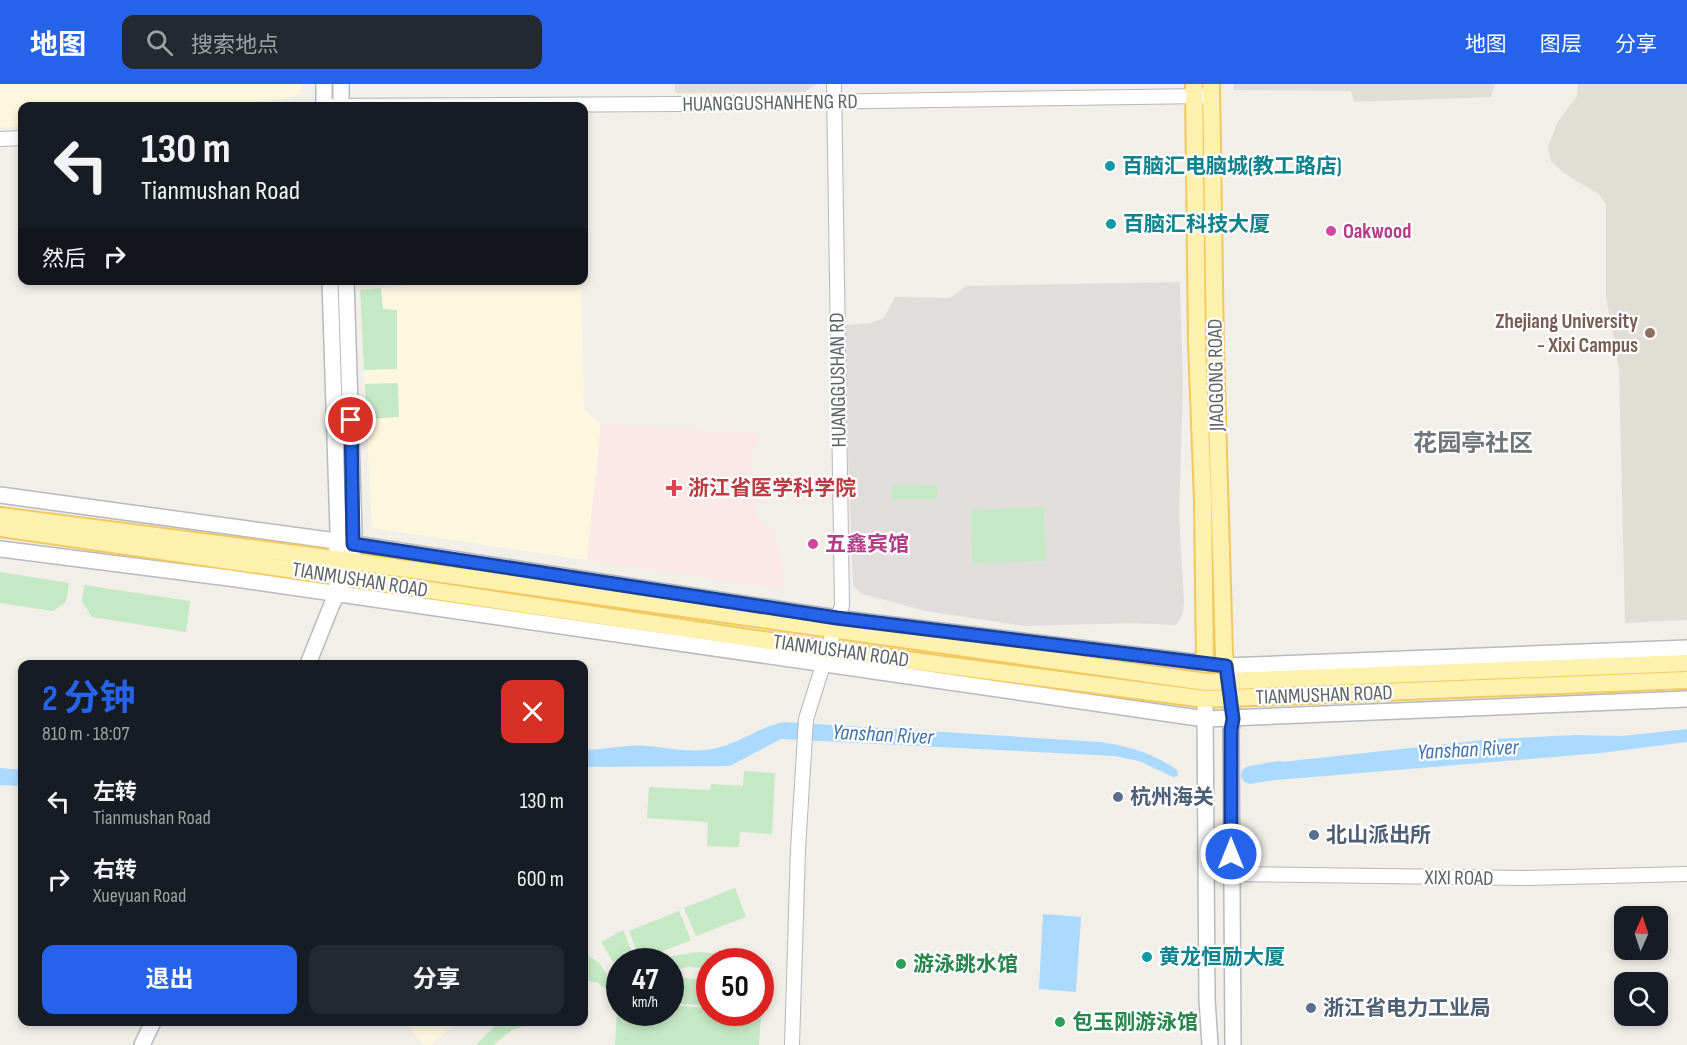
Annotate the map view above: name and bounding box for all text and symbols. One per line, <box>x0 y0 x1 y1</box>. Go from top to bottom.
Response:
search box <box>122 15 542 69</box>
icon: search <box>143 26 176 59</box>
text: 地图 <box>30 29 86 62</box>
text: 搜索地点 <box>191 32 279 59</box>
text: 地图 <box>1465 32 1507 57</box>
text: 图层 <box>1540 32 1582 57</box>
text: 分享 <box>1615 32 1657 57</box>
street label: HUANGGUSHANHENG RD <box>682 89 858 117</box>
text: 130 m <box>141 124 231 175</box>
icon: left <box>42 126 120 204</box>
place label: 百脑汇电脑城(教工路店) <box>1122 154 1342 179</box>
marker: 百脑汇电脑城(教工路店) <box>1103 159 1117 173</box>
text: Tianmushan Road <box>141 175 300 207</box>
place label: 百脑汇科技大厦 <box>1123 212 1270 237</box>
marker: 百脑汇科技大厦 <box>1104 217 1118 231</box>
place label: Oakwood <box>1343 219 1411 244</box>
marker: Oakwood <box>1324 224 1338 238</box>
icon: right <box>98 240 131 273</box>
text: 然后 <box>42 246 86 273</box>
place label: Zhejiang University - Xixi Campus <box>1495 309 1638 358</box>
street label: HUANGGUSHAN RD <box>824 312 852 448</box>
street label: JIAOGONG ROAD <box>1203 319 1229 432</box>
marker: Zhejiang University - Xixi Campus <box>1643 326 1657 340</box>
pin <box>325 394 376 445</box>
icon: arrive <box>334 403 367 436</box>
district label: 花园亭社区 <box>1413 429 1533 458</box>
place label: 浙江省医学科学院 <box>688 476 856 501</box>
marker: 浙江省医学科学院 <box>665 479 683 497</box>
place label: 五鑫宾馆 <box>825 532 909 557</box>
marker: 五鑫宾馆 <box>806 537 820 551</box>
street label: TIANMUSHAN ROAD <box>290 557 430 603</box>
street label: TIANMUSHAN ROAD <box>771 629 911 673</box>
text: 2 分钟 <box>42 678 135 721</box>
button: close <box>501 680 564 743</box>
street label: TIANMUSHAN ROAD <box>1255 680 1393 710</box>
water label: Yanshan River <box>832 719 935 751</box>
text: 810 m · 18:07 <box>42 722 129 746</box>
water label: Yanshan River <box>1417 734 1520 766</box>
text: 左转 <box>93 779 137 806</box>
icon: left <box>42 785 75 818</box>
place label: 杭州海关 <box>1130 785 1214 810</box>
text: 130 m <box>520 788 564 815</box>
marker: 杭州海关 <box>1111 790 1125 804</box>
text: Tianmushan Road <box>93 806 211 830</box>
position arrow <box>1199 822 1263 886</box>
place label: 北山派出所 <box>1326 823 1431 848</box>
marker: 北山派出所 <box>1307 828 1321 842</box>
text: 右转 <box>93 857 137 884</box>
icon: right <box>42 863 75 896</box>
street label: XIXI ROAD <box>1423 865 1494 891</box>
text: 600 m <box>517 866 564 893</box>
text: Xueyuan Road <box>93 884 186 908</box>
north arrow <box>1614 906 1668 960</box>
map controls <box>1614 906 1668 1026</box>
button: 退出 <box>42 945 297 1014</box>
button: 分享 <box>309 945 564 1014</box>
place label: 黄龙恒励大厦 <box>1159 945 1285 970</box>
speed limit sign: 50 <box>696 948 774 1026</box>
marker: 黄龙恒励大厦 <box>1140 950 1154 964</box>
place label: 游泳跳水馆 <box>913 952 1018 977</box>
marker: 游泳跳水馆 <box>894 957 908 971</box>
text: 47 <box>632 962 658 998</box>
button: search <box>1614 972 1668 1026</box>
text: km/h <box>632 993 658 1012</box>
place label: 浙江省电力工业局 <box>1323 996 1491 1021</box>
marker: 浙江省电力工业局 <box>1304 1001 1318 1015</box>
place label: 包玉刚游泳馆 <box>1072 1010 1198 1035</box>
marker: 包玉刚游泳馆 <box>1053 1015 1067 1029</box>

